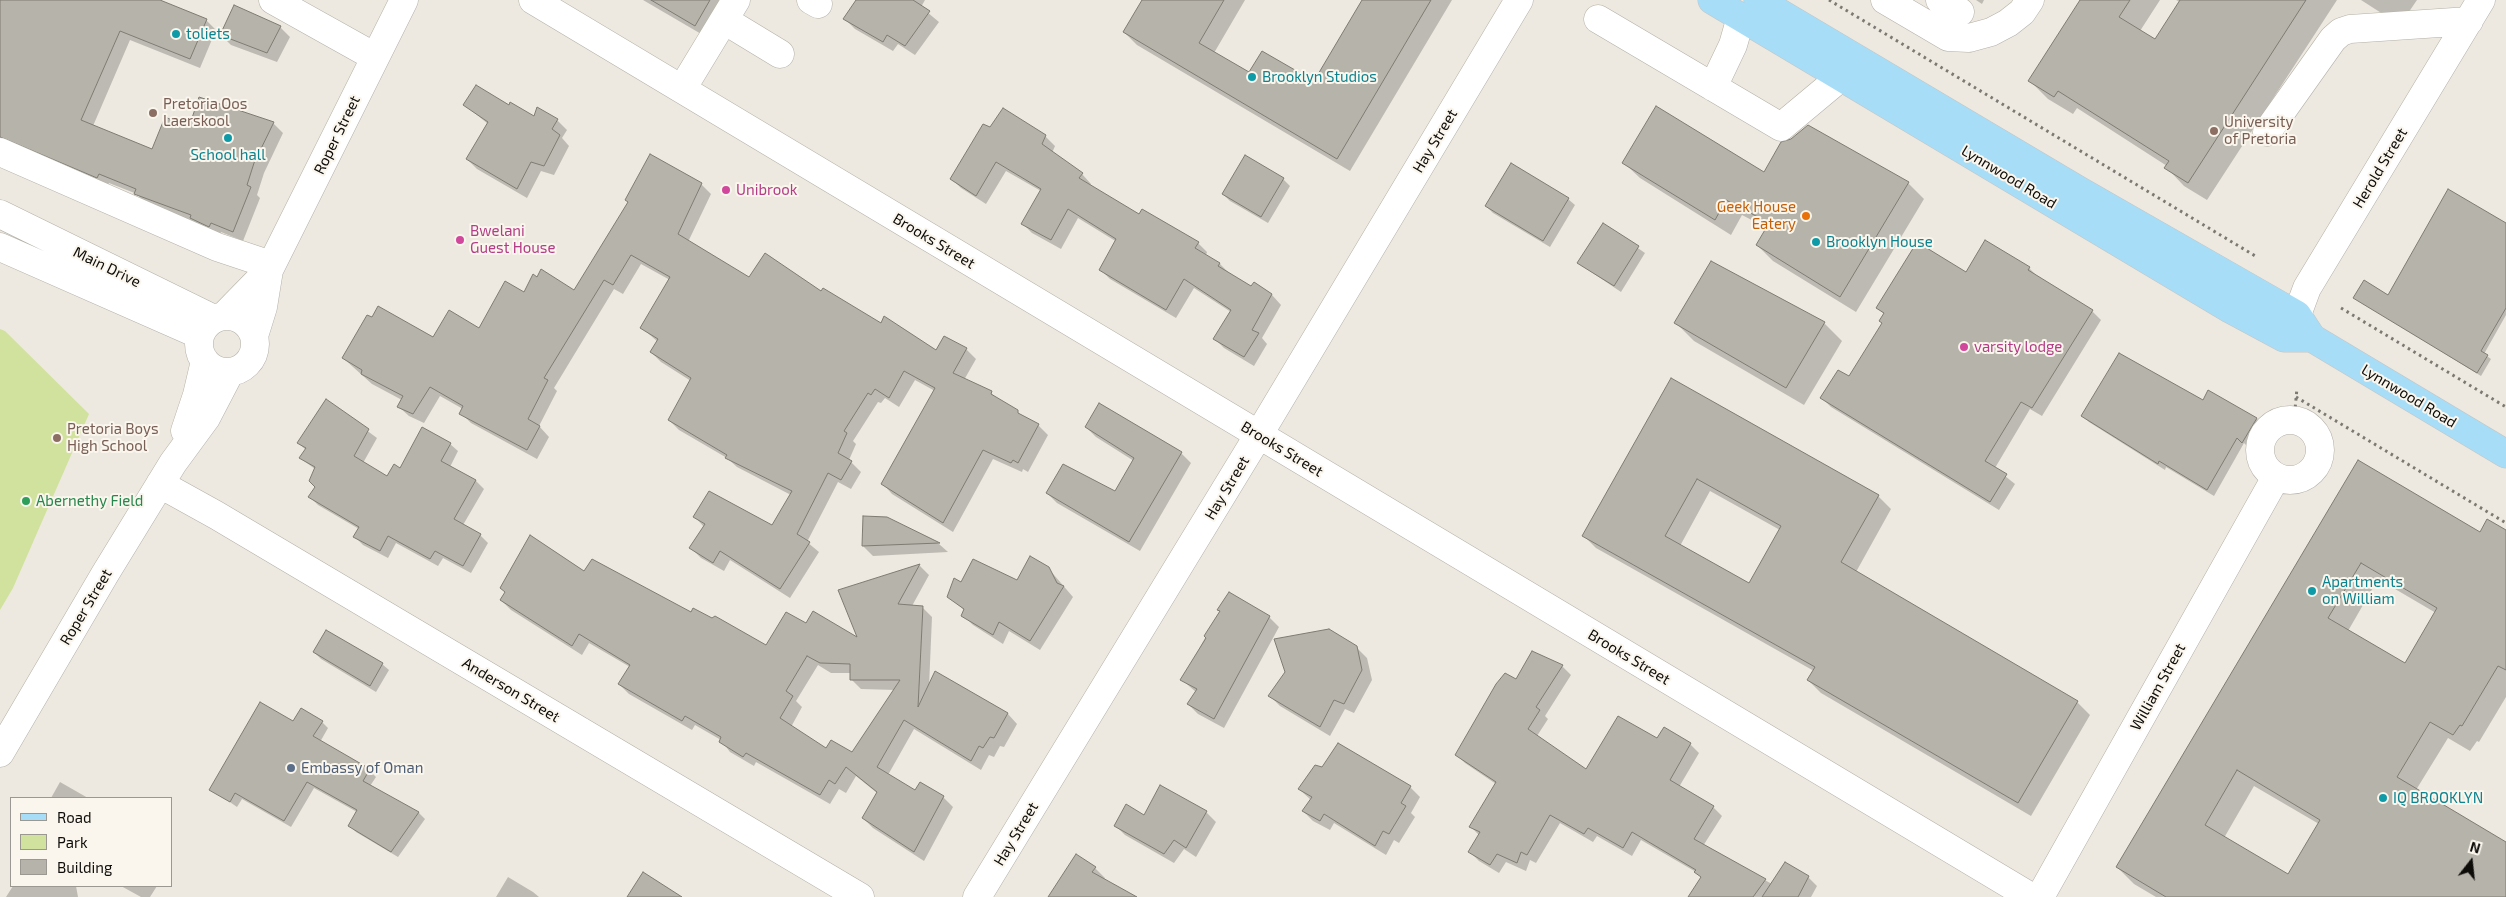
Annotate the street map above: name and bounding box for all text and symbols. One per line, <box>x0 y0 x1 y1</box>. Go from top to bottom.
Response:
place label: toliets <box>186 25 230 43</box>
marker: toliets <box>170 28 182 40</box>
place label: Brooklyn Studios <box>1262 68 1377 86</box>
marker: Brooklyn Studios <box>1246 71 1258 83</box>
street label: Roper Street <box>310 93 364 177</box>
place label: Pretoria Oos Laerskool <box>163 95 247 130</box>
street label: Hay Street <box>1409 106 1461 176</box>
marker: Pretoria Oos Laerskool <box>147 107 159 119</box>
place label: University of Pretoria <box>2224 113 2296 148</box>
marker: University of Pretoria <box>2208 125 2220 137</box>
street label: Herold Street <box>2349 125 2411 211</box>
marker: School hall <box>222 132 234 144</box>
street label: Lynnwood Road <box>1958 142 2060 212</box>
place label: School hall <box>190 146 266 164</box>
place label: Unibrook <box>736 181 797 199</box>
marker: Unibrook <box>720 184 732 196</box>
place label: Geek House Eatery <box>1717 198 1796 233</box>
street label: Brooks Street <box>890 209 978 273</box>
marker: Geek House Eatery <box>1800 210 1812 222</box>
place label: Bwelani Guest House <box>470 222 555 257</box>
place label: Brooklyn House <box>1826 233 1933 251</box>
marker: Bwelani Guest House <box>454 234 466 246</box>
marker: Brooklyn House <box>1810 236 1822 248</box>
street label: Main Drive <box>70 243 144 291</box>
place label: varsity lodge <box>1974 338 2062 356</box>
marker: varsity lodge <box>1958 341 1970 353</box>
street label: Lynnwood Road <box>2358 361 2460 431</box>
street label: Brooks Street <box>1238 417 1326 481</box>
place label: Pretoria Boys High School <box>67 420 159 455</box>
marker: Pretoria Boys High School <box>51 432 63 444</box>
street label: Hay Street <box>1201 453 1253 523</box>
place label: Abernethy Field <box>36 492 143 510</box>
marker: Abernethy Field <box>20 495 32 507</box>
street label: Roper Street <box>56 566 116 648</box>
place label: Apartments on William <box>2322 573 2403 608</box>
marker: Apartments on William <box>2306 585 2318 597</box>
street label: Brooks Street <box>1585 625 1673 689</box>
street label: William Street <box>2127 640 2189 734</box>
street label: Anderson Street <box>459 654 563 726</box>
place label: Embassy of Oman <box>301 759 423 777</box>
marker: Embassy of Oman <box>285 762 297 774</box>
place label: IQ BROOKLYN <box>2393 789 2483 807</box>
marker: IQ BROOKLYN <box>2377 792 2389 804</box>
legend <box>10 797 172 887</box>
street label: Hay Street <box>990 799 1042 869</box>
text: Road <box>57 808 92 826</box>
text: Park <box>57 833 88 851</box>
north arrow <box>2446 837 2496 887</box>
text: N <box>2468 838 2482 857</box>
text: Building <box>57 858 112 876</box>

